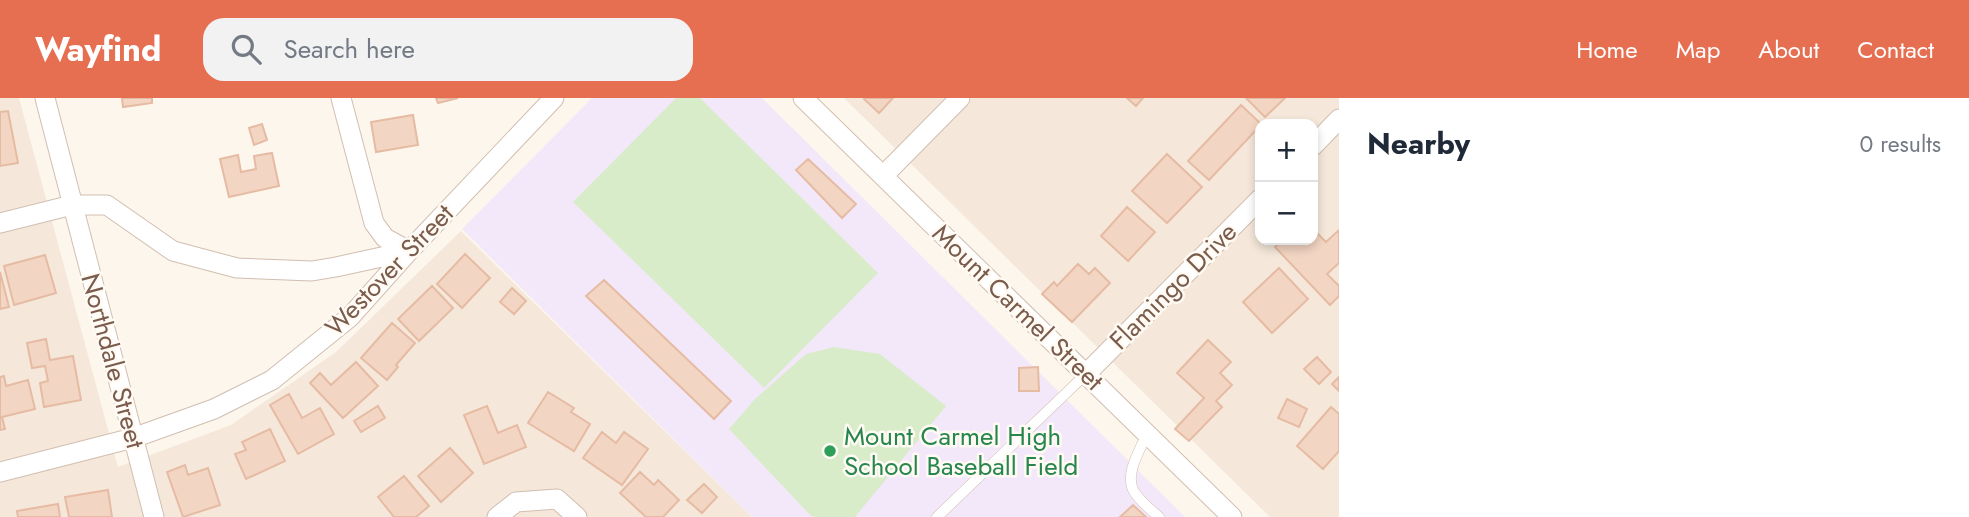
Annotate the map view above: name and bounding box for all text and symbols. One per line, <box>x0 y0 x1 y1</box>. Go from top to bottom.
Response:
search box <box>203 18 693 81</box>
text: Wayfind <box>35 26 161 73</box>
icon: search <box>227 30 265 68</box>
text: Search here <box>283 30 415 68</box>
text: Home <box>1576 32 1638 67</box>
text: Map <box>1676 32 1720 67</box>
text: About <box>1758 32 1819 67</box>
text: Contact <box>1857 32 1934 67</box>
map controls <box>1255 119 1318 245</box>
button: + <box>1255 119 1318 182</box>
text: Nearby <box>1367 122 1470 165</box>
text: 0 results <box>1859 127 1941 161</box>
button: − <box>1255 182 1318 245</box>
street label: Westover Street <box>316 195 463 345</box>
street label: Flamingo Drive <box>1101 214 1245 358</box>
street label: Mount Carmel Street <box>924 215 1113 399</box>
street label: Northdale Street <box>71 269 155 453</box>
place label: Mount Carmel High School Baseball Field <box>844 417 1078 485</box>
marker: Mount Carmel High School Baseball Field <box>822 443 838 459</box>

